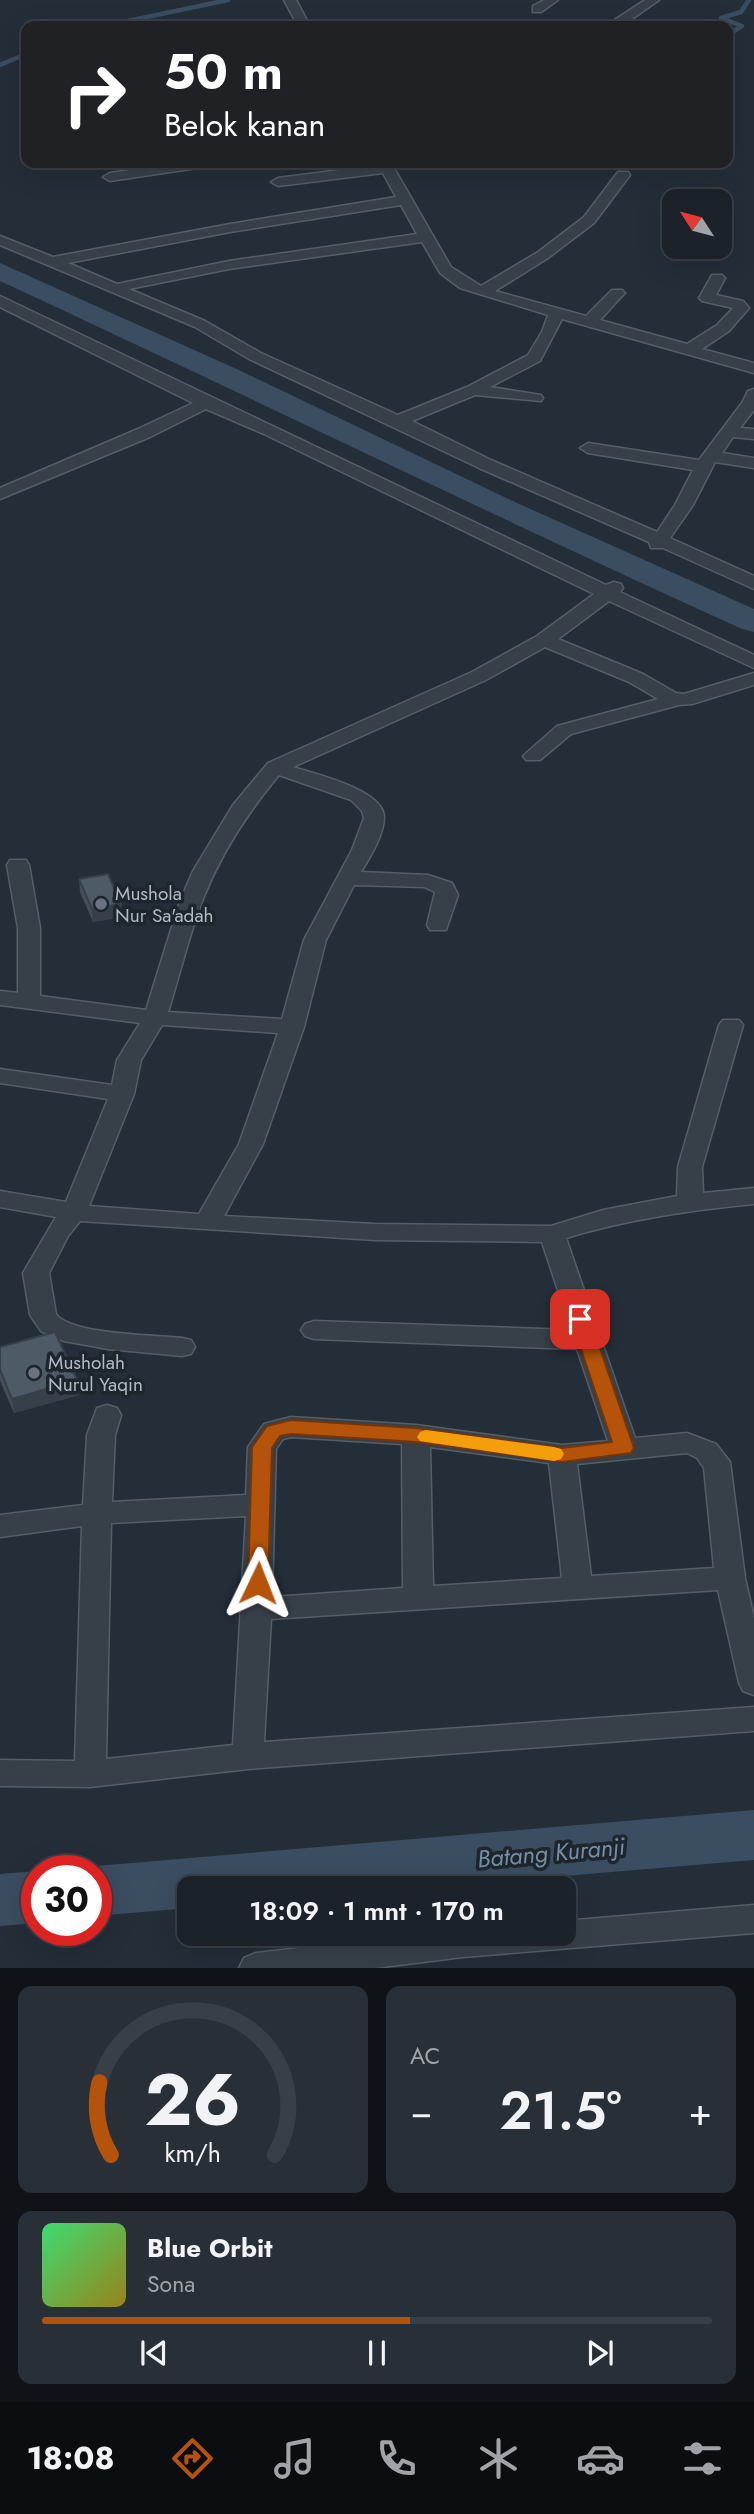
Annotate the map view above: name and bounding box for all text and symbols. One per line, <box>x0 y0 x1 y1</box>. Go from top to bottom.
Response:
text: 50 m <box>164 37 283 107</box>
icon: right <box>49 49 140 140</box>
text: Belok kanan <box>164 102 325 148</box>
north arrow <box>662 189 732 259</box>
map controls <box>662 189 732 259</box>
place label: Mushola Nur Sa'adah <box>115 880 214 929</box>
marker: Mushola Nur Sa'adah <box>93 896 109 912</box>
pin <box>550 1289 610 1349</box>
icon: arrive <box>561 1300 599 1338</box>
place label: Musholah Nurul Yaqin <box>48 1349 143 1398</box>
marker: Musholah Nurul Yaqin <box>26 1365 42 1381</box>
position arrow <box>221 1546 295 1620</box>
water label: Batang Kuranji <box>476 1829 627 1876</box>
speed limit sign: 30 <box>21 1855 112 1946</box>
text: 18:09 · 1 mnt · 170 m <box>249 1892 504 1930</box>
text: AC <box>410 2039 440 2073</box>
text: 26 <box>145 2048 241 2153</box>
text: 21.5° <box>500 2073 622 2149</box>
text: − <box>410 2084 432 2139</box>
text: + <box>689 2084 712 2139</box>
text: km/h <box>165 2135 221 2171</box>
text: Blue Orbit <box>147 2229 272 2267</box>
text: Sona <box>147 2267 195 2301</box>
icon: previous <box>135 2334 173 2372</box>
icon: pause <box>358 2334 396 2372</box>
icon: next <box>581 2334 619 2372</box>
icon: directions <box>168 2434 217 2483</box>
icon: music <box>270 2434 319 2483</box>
icon: phone <box>372 2434 421 2483</box>
icon: climate <box>474 2434 523 2483</box>
icon: car <box>576 2434 625 2483</box>
icon: filters <box>678 2434 727 2483</box>
text: 18:08 <box>27 2435 114 2481</box>

